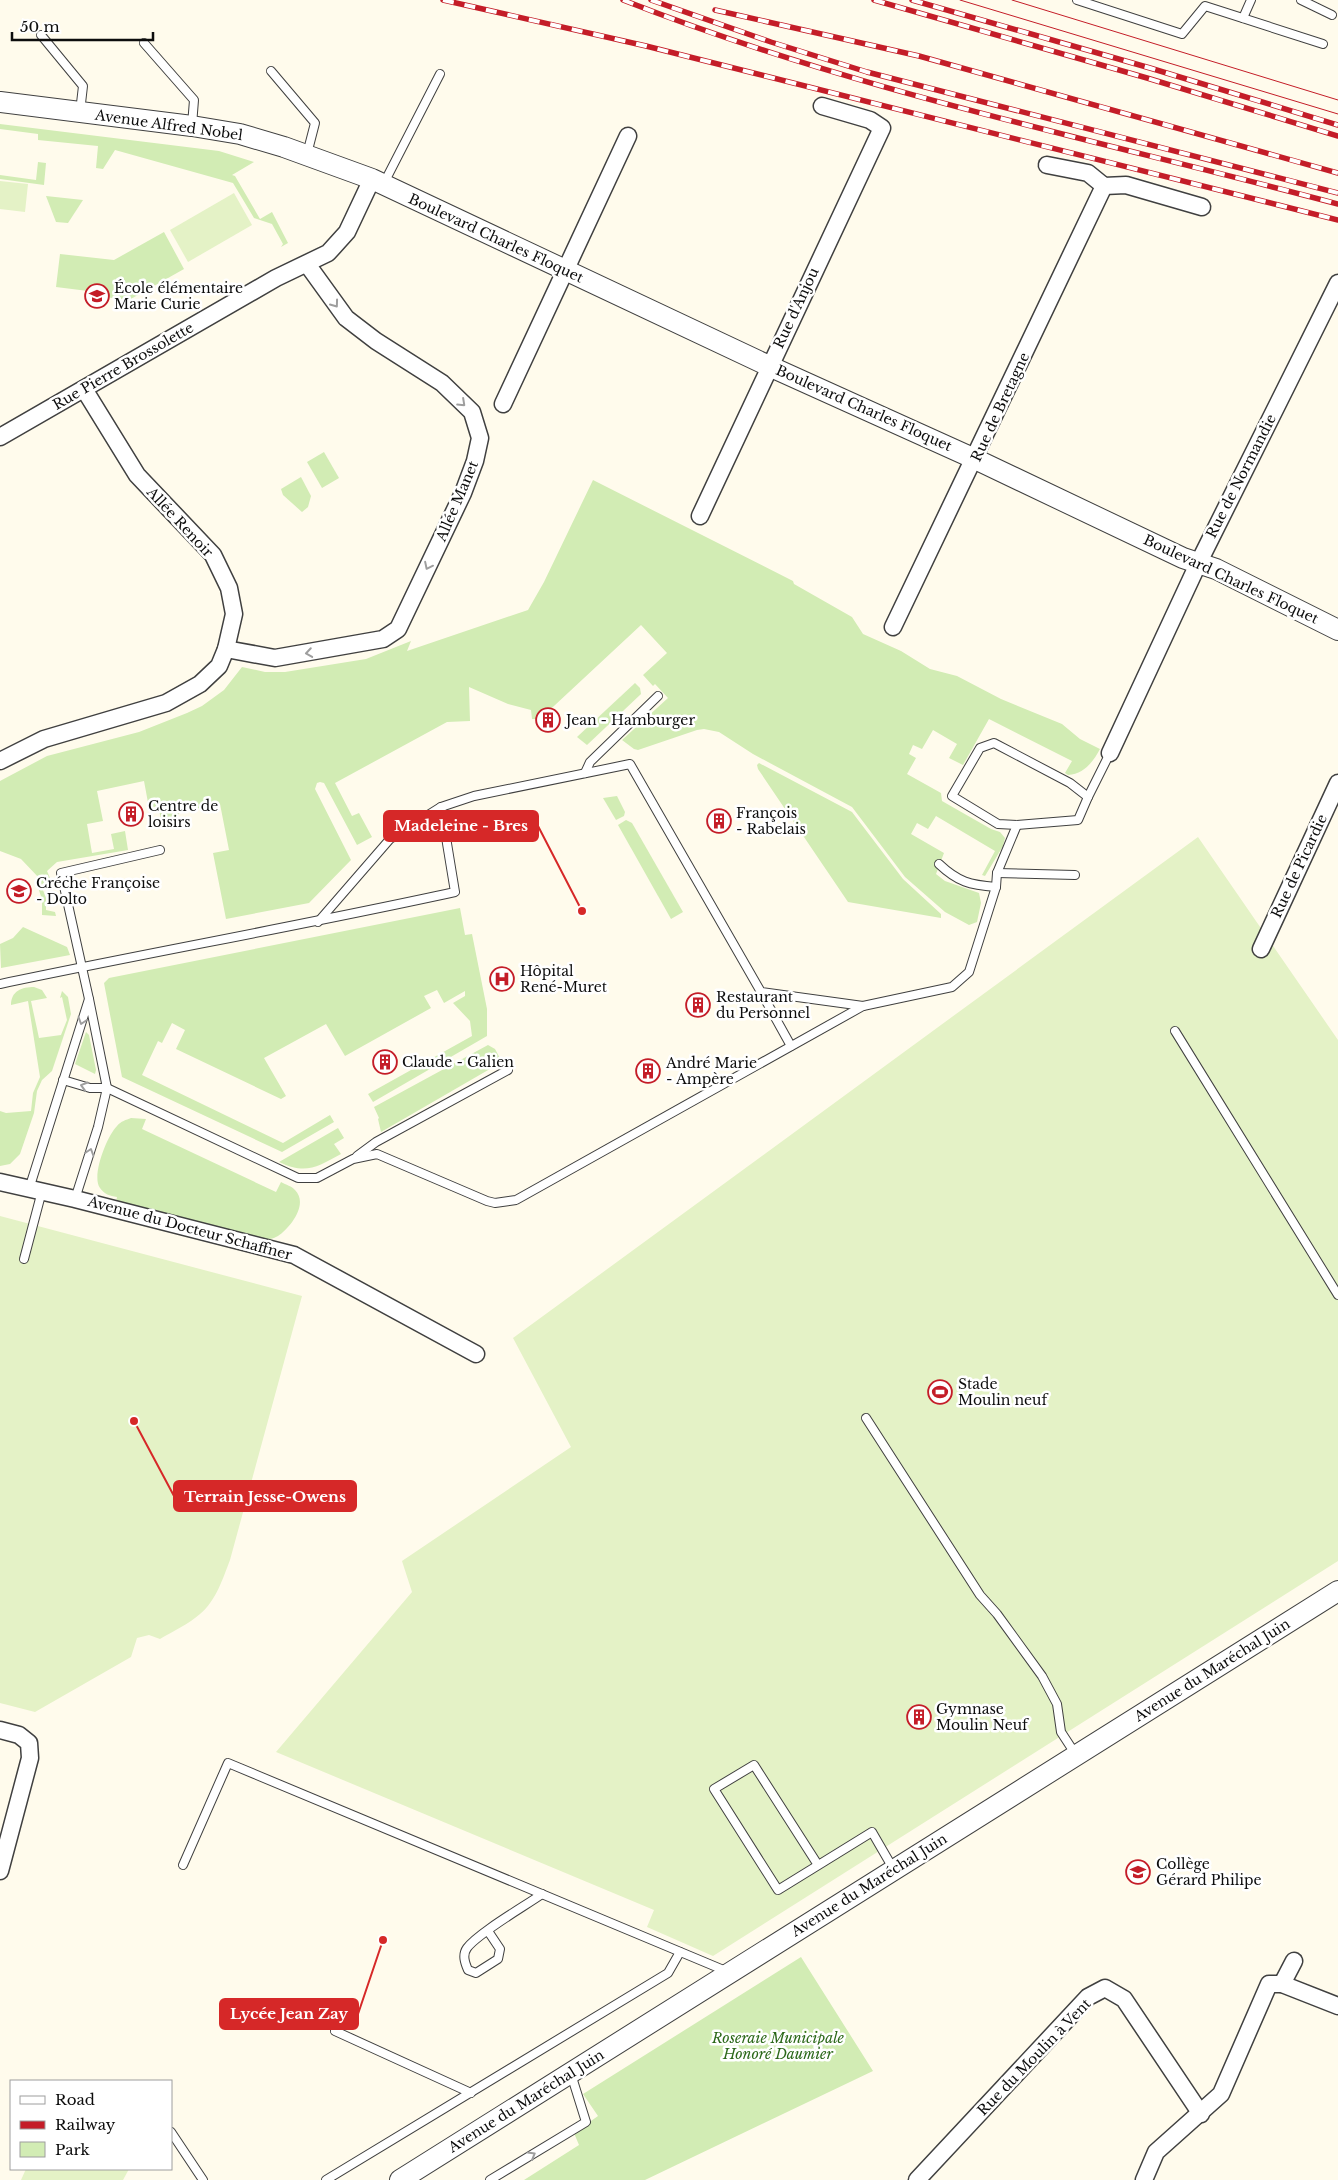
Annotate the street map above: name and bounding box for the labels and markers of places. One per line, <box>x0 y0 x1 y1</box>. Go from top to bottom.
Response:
place label: École élémentaire Marie Curie <box>114 279 243 313</box>
school or university icon: École élémentaire Marie Curie <box>84 283 110 309</box>
building icon: Jean - Hamburger <box>535 707 561 733</box>
place label: Jean - Hamburger <box>564 711 695 729</box>
place label: Centre de loisirs <box>148 797 218 831</box>
building icon: Centre de loisirs <box>118 801 144 827</box>
place label: François - Rabelais <box>736 804 806 838</box>
building icon: François - Rabelais <box>706 808 732 834</box>
callout: Madeleine - Bres <box>384 811 538 841</box>
place label: Créche Françoise - Dolto <box>36 874 160 908</box>
school or university icon: Créche Françoise - Dolto <box>6 878 32 904</box>
place label: Hôpital René-Muret <box>520 962 608 996</box>
hospital icon: Hôpital René-Muret <box>489 966 515 992</box>
place label: Restaurant du Personnel <box>716 988 811 1022</box>
building icon: Restaurant du Personnel <box>685 992 711 1018</box>
building icon: Claude - Galien <box>372 1049 398 1075</box>
place label: Claude - Galien <box>402 1053 514 1071</box>
place label: André Marie - Ampère <box>665 1054 757 1088</box>
building icon: André Marie - Ampère <box>635 1058 661 1084</box>
place label: Stade Moulin neuf <box>958 1375 1049 1409</box>
sports icon: Stade Moulin neuf <box>927 1379 953 1405</box>
callout: Terrain Jesse-Owens <box>174 1481 356 1511</box>
place label: Gymnase Moulin Neuf <box>936 1700 1030 1734</box>
building icon: Gymnase Moulin Neuf <box>906 1704 932 1730</box>
place label: Collège Gérard Philipe <box>1156 1855 1262 1889</box>
school or university icon: Collège Gérard Philipe <box>1125 1859 1151 1885</box>
callout: Lycée Jean Zay <box>220 1999 358 2029</box>

